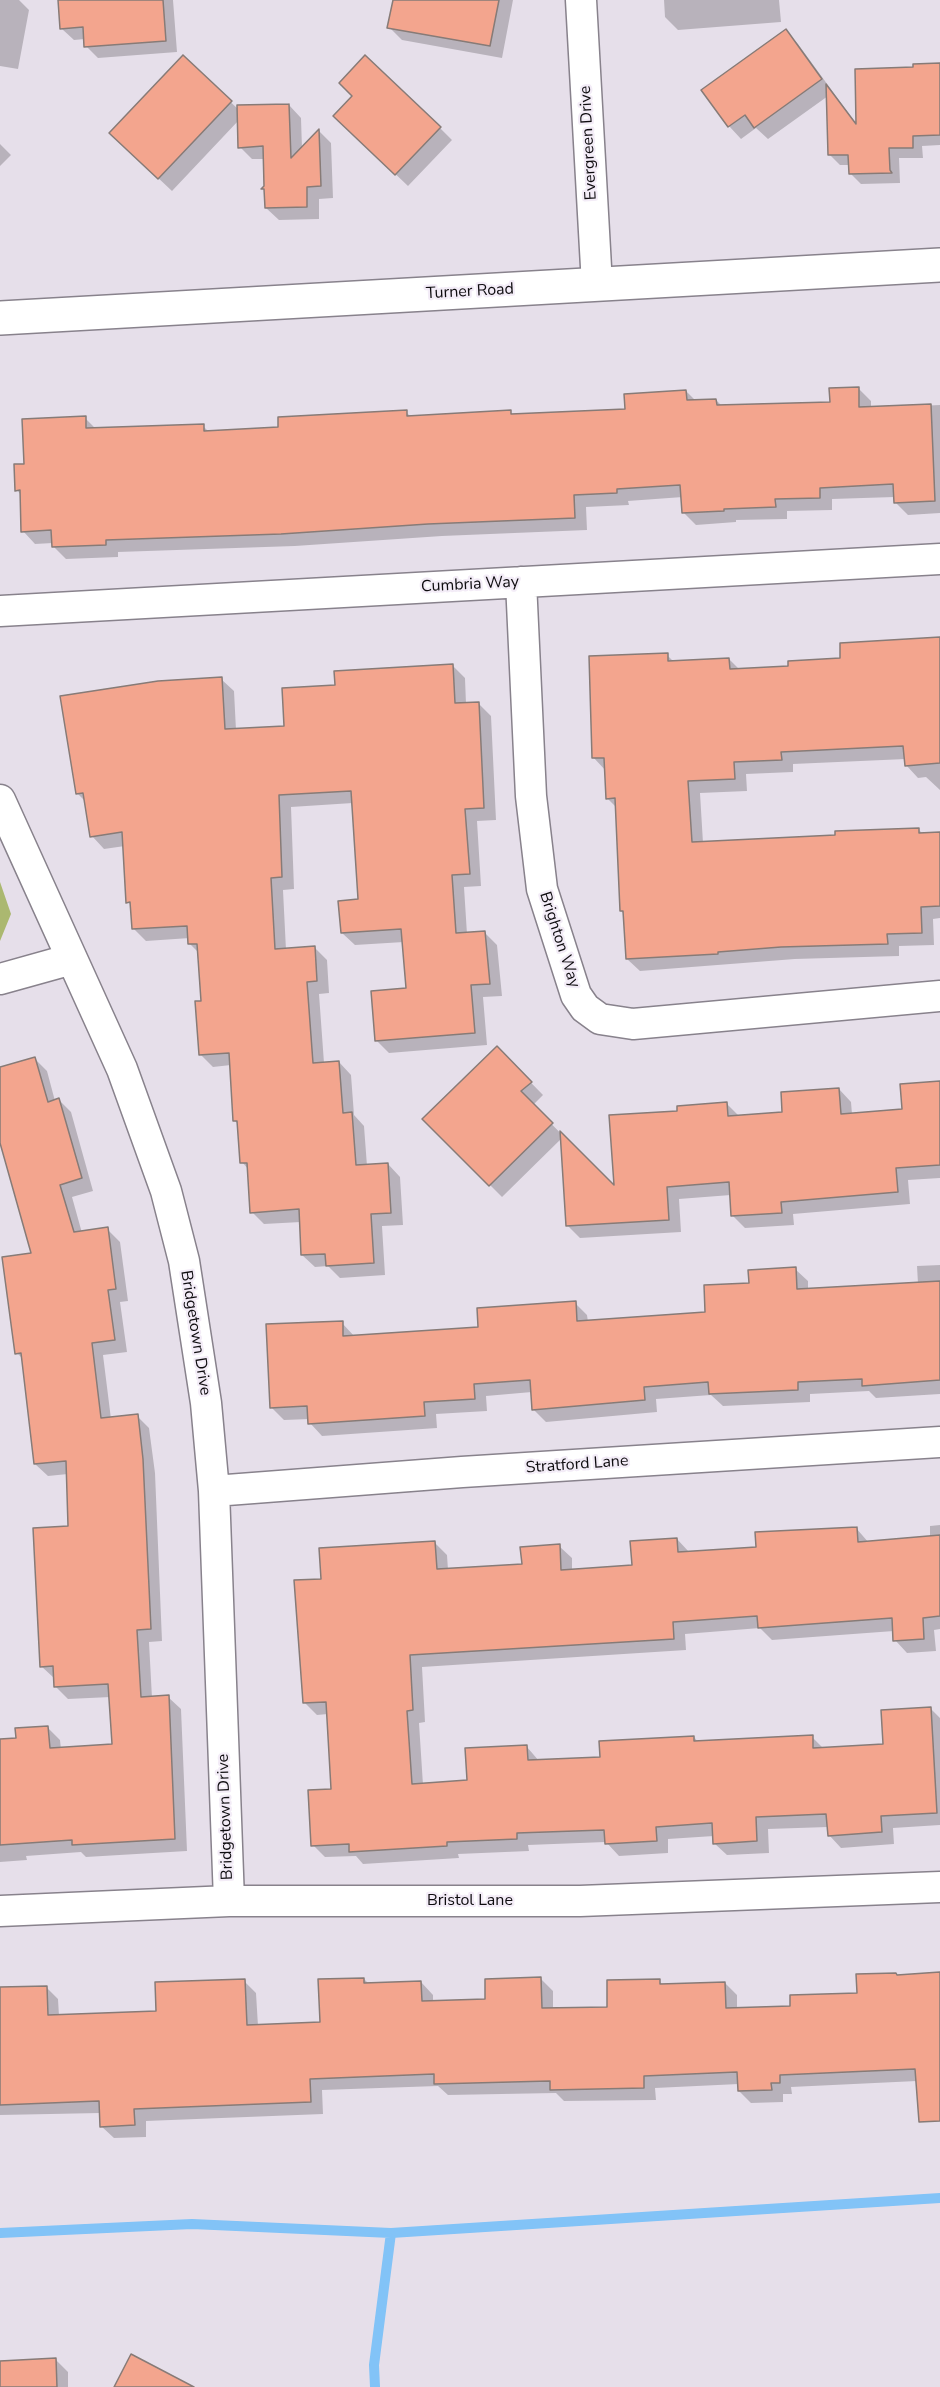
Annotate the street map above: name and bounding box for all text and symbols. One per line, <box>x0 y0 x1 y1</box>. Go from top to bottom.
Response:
street label: Evergreen Drive <box>576 85 602 201</box>
street label: Turner Road <box>426 280 514 304</box>
street label: Cumbria Way <box>421 573 519 597</box>
street label: Brighton Way <box>534 890 584 990</box>
street label: Bridgetown Drive <box>176 1269 214 1397</box>
street label: Stratford Lane <box>525 1452 629 1478</box>
street label: Bridgetown Drive <box>214 1754 238 1880</box>
street label: Bristol Lane <box>427 1891 513 1911</box>

